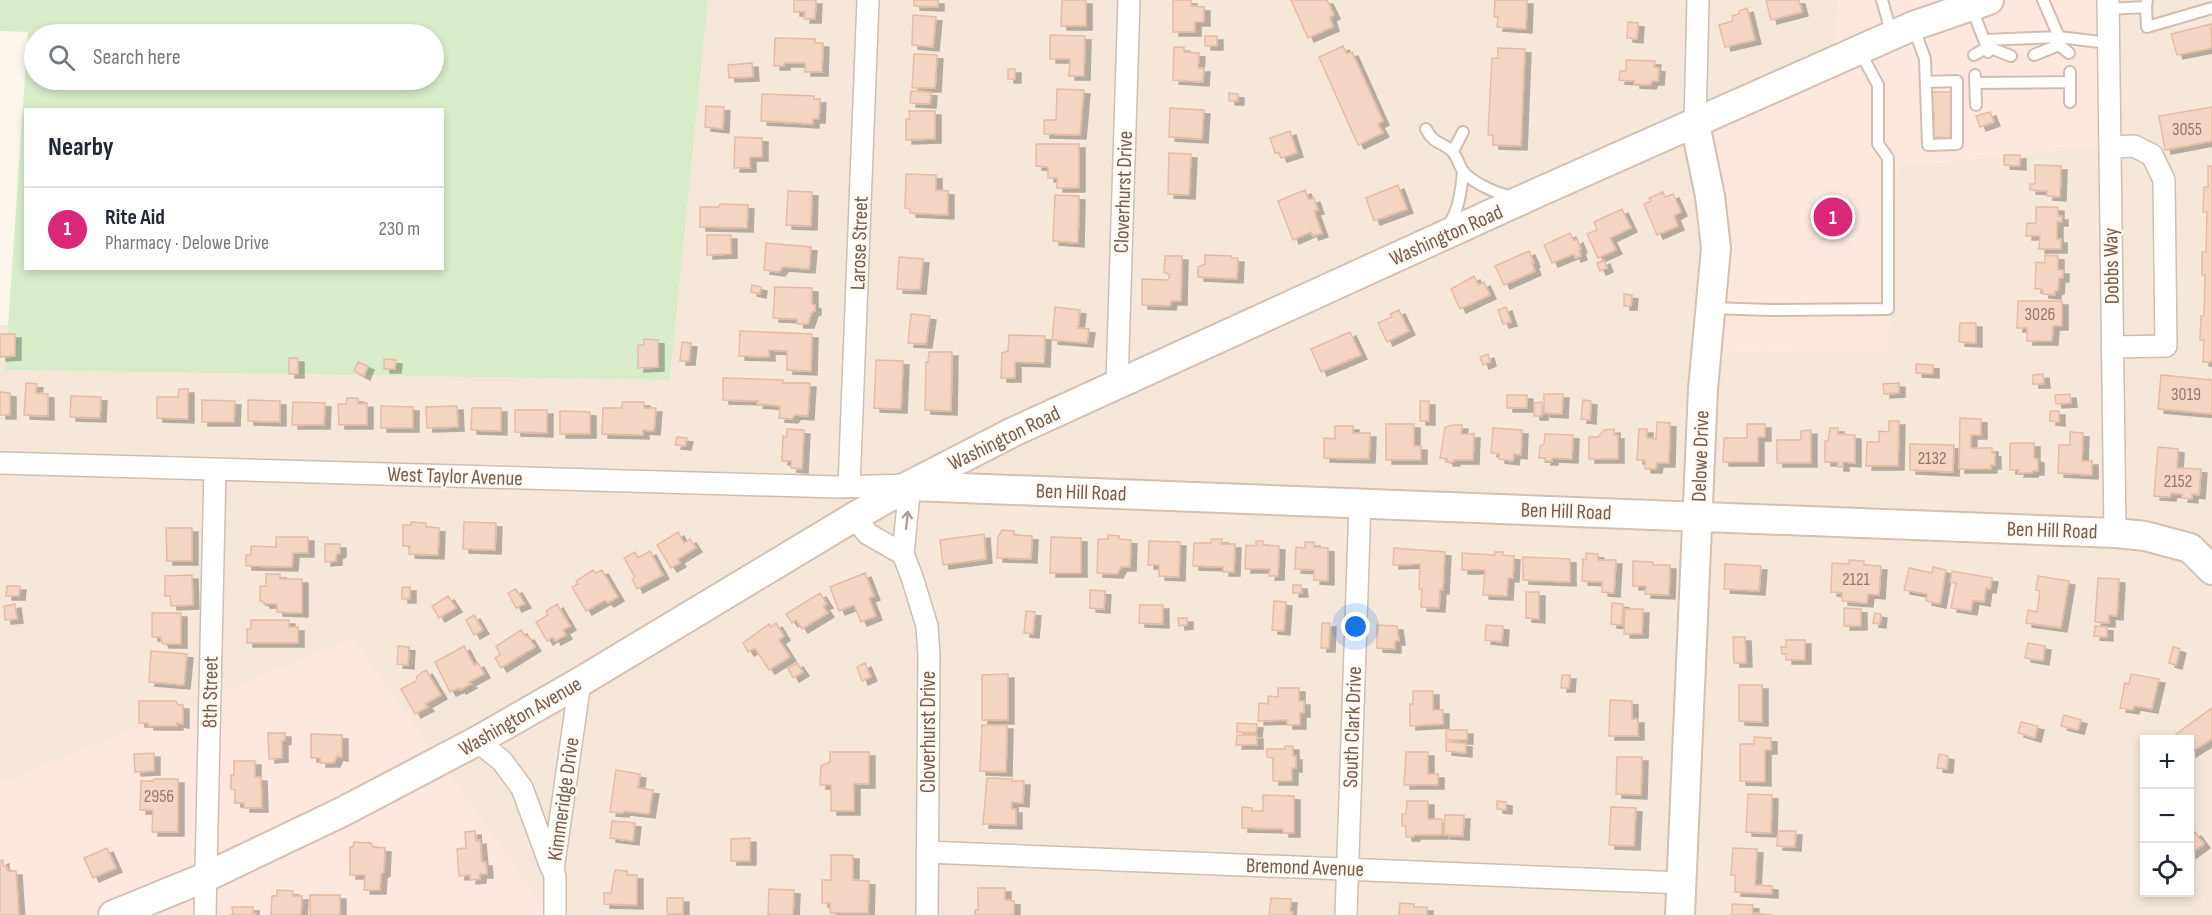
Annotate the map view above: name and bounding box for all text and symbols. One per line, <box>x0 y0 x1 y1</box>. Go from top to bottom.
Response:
search box <box>24 24 444 90</box>
icon: search <box>45 41 78 74</box>
text: Search here <box>93 44 180 71</box>
house number: 3055 <box>2172 119 2202 140</box>
street label: Cloverhurst Drive <box>1109 130 1138 254</box>
text: Nearby <box>48 132 114 163</box>
pin: 1 <box>1814 194 1852 240</box>
street label: Larose Street <box>845 196 874 290</box>
street label: Washington Road <box>1386 199 1507 272</box>
text: Rite Aid <box>105 204 165 231</box>
text: 1 <box>64 217 71 241</box>
text: 230 m <box>378 217 420 241</box>
street label: Dobbs Way <box>2098 228 2125 304</box>
text: Pharmacy · Delowe Drive <box>105 231 269 255</box>
house number: 3026 <box>2025 304 2056 325</box>
house number: 3019 <box>2171 384 2201 405</box>
street label: Washington Road <box>944 401 1064 476</box>
street label: Delowe Drive <box>1686 410 1715 502</box>
house number: 2132 <box>1918 448 1946 469</box>
street label: West Taylor Avenue <box>387 462 523 491</box>
house number: 2152 <box>2164 471 2192 492</box>
street label: Ben Hill Road <box>1035 478 1127 507</box>
street label: Ben Hill Road <box>1520 497 1612 526</box>
one-way arrow <box>901 510 912 530</box>
street label: Ben Hill Road <box>2006 516 2098 545</box>
house number: 2121 <box>1842 569 1871 590</box>
your location <box>1341 612 1370 641</box>
street label: 8th Street <box>197 656 224 728</box>
street label: South Clark Drive <box>1338 666 1367 788</box>
street label: Washington Avenue <box>454 671 586 762</box>
street label: Cloverhurst Drive <box>916 671 941 793</box>
map controls <box>2140 735 2194 897</box>
button: + <box>2140 735 2194 789</box>
street label: Kimmeridge Drive <box>542 736 585 862</box>
house number: 2956 <box>144 786 174 807</box>
button: − <box>2140 789 2194 843</box>
button: locate <box>2140 843 2194 897</box>
street label: Bremond Avenue <box>1246 853 1364 882</box>

